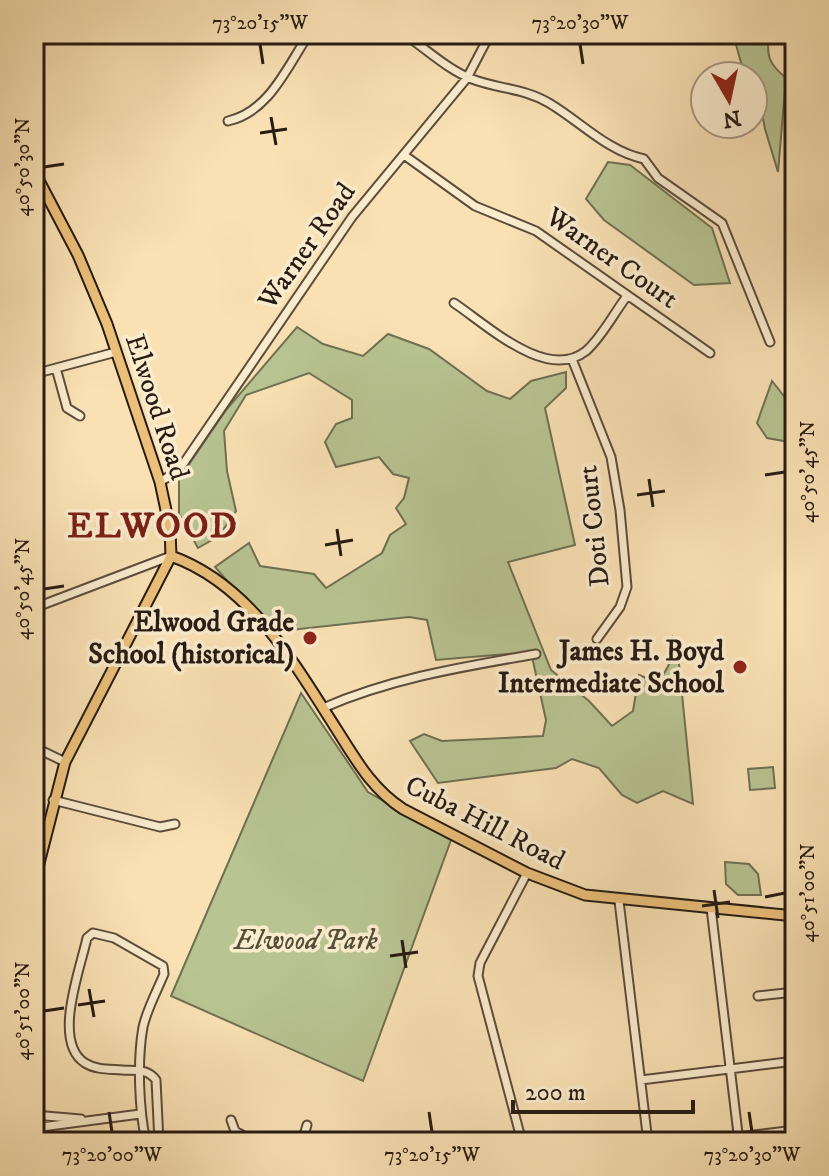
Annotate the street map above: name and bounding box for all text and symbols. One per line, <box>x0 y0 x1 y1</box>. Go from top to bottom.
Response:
text: 73°20'15"W <box>212 11 308 36</box>
text: 73°20'30"W <box>532 11 629 36</box>
north arrow <box>689 60 769 140</box>
text: N <box>721 104 743 133</box>
text: 40°50'30"N <box>11 117 36 217</box>
street label: Warner Road <box>250 176 363 317</box>
street label: Warner Court <box>538 199 685 317</box>
street label: Elwood Road <box>117 330 197 484</box>
text: 40°50'45"N <box>796 421 821 523</box>
street label: Doti Court <box>570 464 618 588</box>
district label: ELWOOD <box>67 504 239 549</box>
text: 40°50'45"N <box>11 538 36 640</box>
place label: Elwood Grade School (historical) <box>88 605 294 672</box>
marker: Elwood Grade School (historical) <box>301 629 319 647</box>
place label: James H. Boyd Intermediate School <box>498 634 725 701</box>
marker: James H. Boyd Intermediate School <box>731 658 749 676</box>
street label: Cuba Hill Road <box>399 768 571 878</box>
text: 40°51'00"N <box>796 844 821 942</box>
park label: Elwood Park <box>232 923 378 958</box>
text: 40°51'00"N <box>11 962 36 1060</box>
scale bar <box>513 1064 693 1114</box>
text: 200 m <box>525 1078 586 1108</box>
text: 73°20'00"W <box>62 1143 163 1168</box>
text: 73°20'15"W <box>384 1143 480 1168</box>
text: 73°20'30"W <box>704 1143 801 1168</box>

